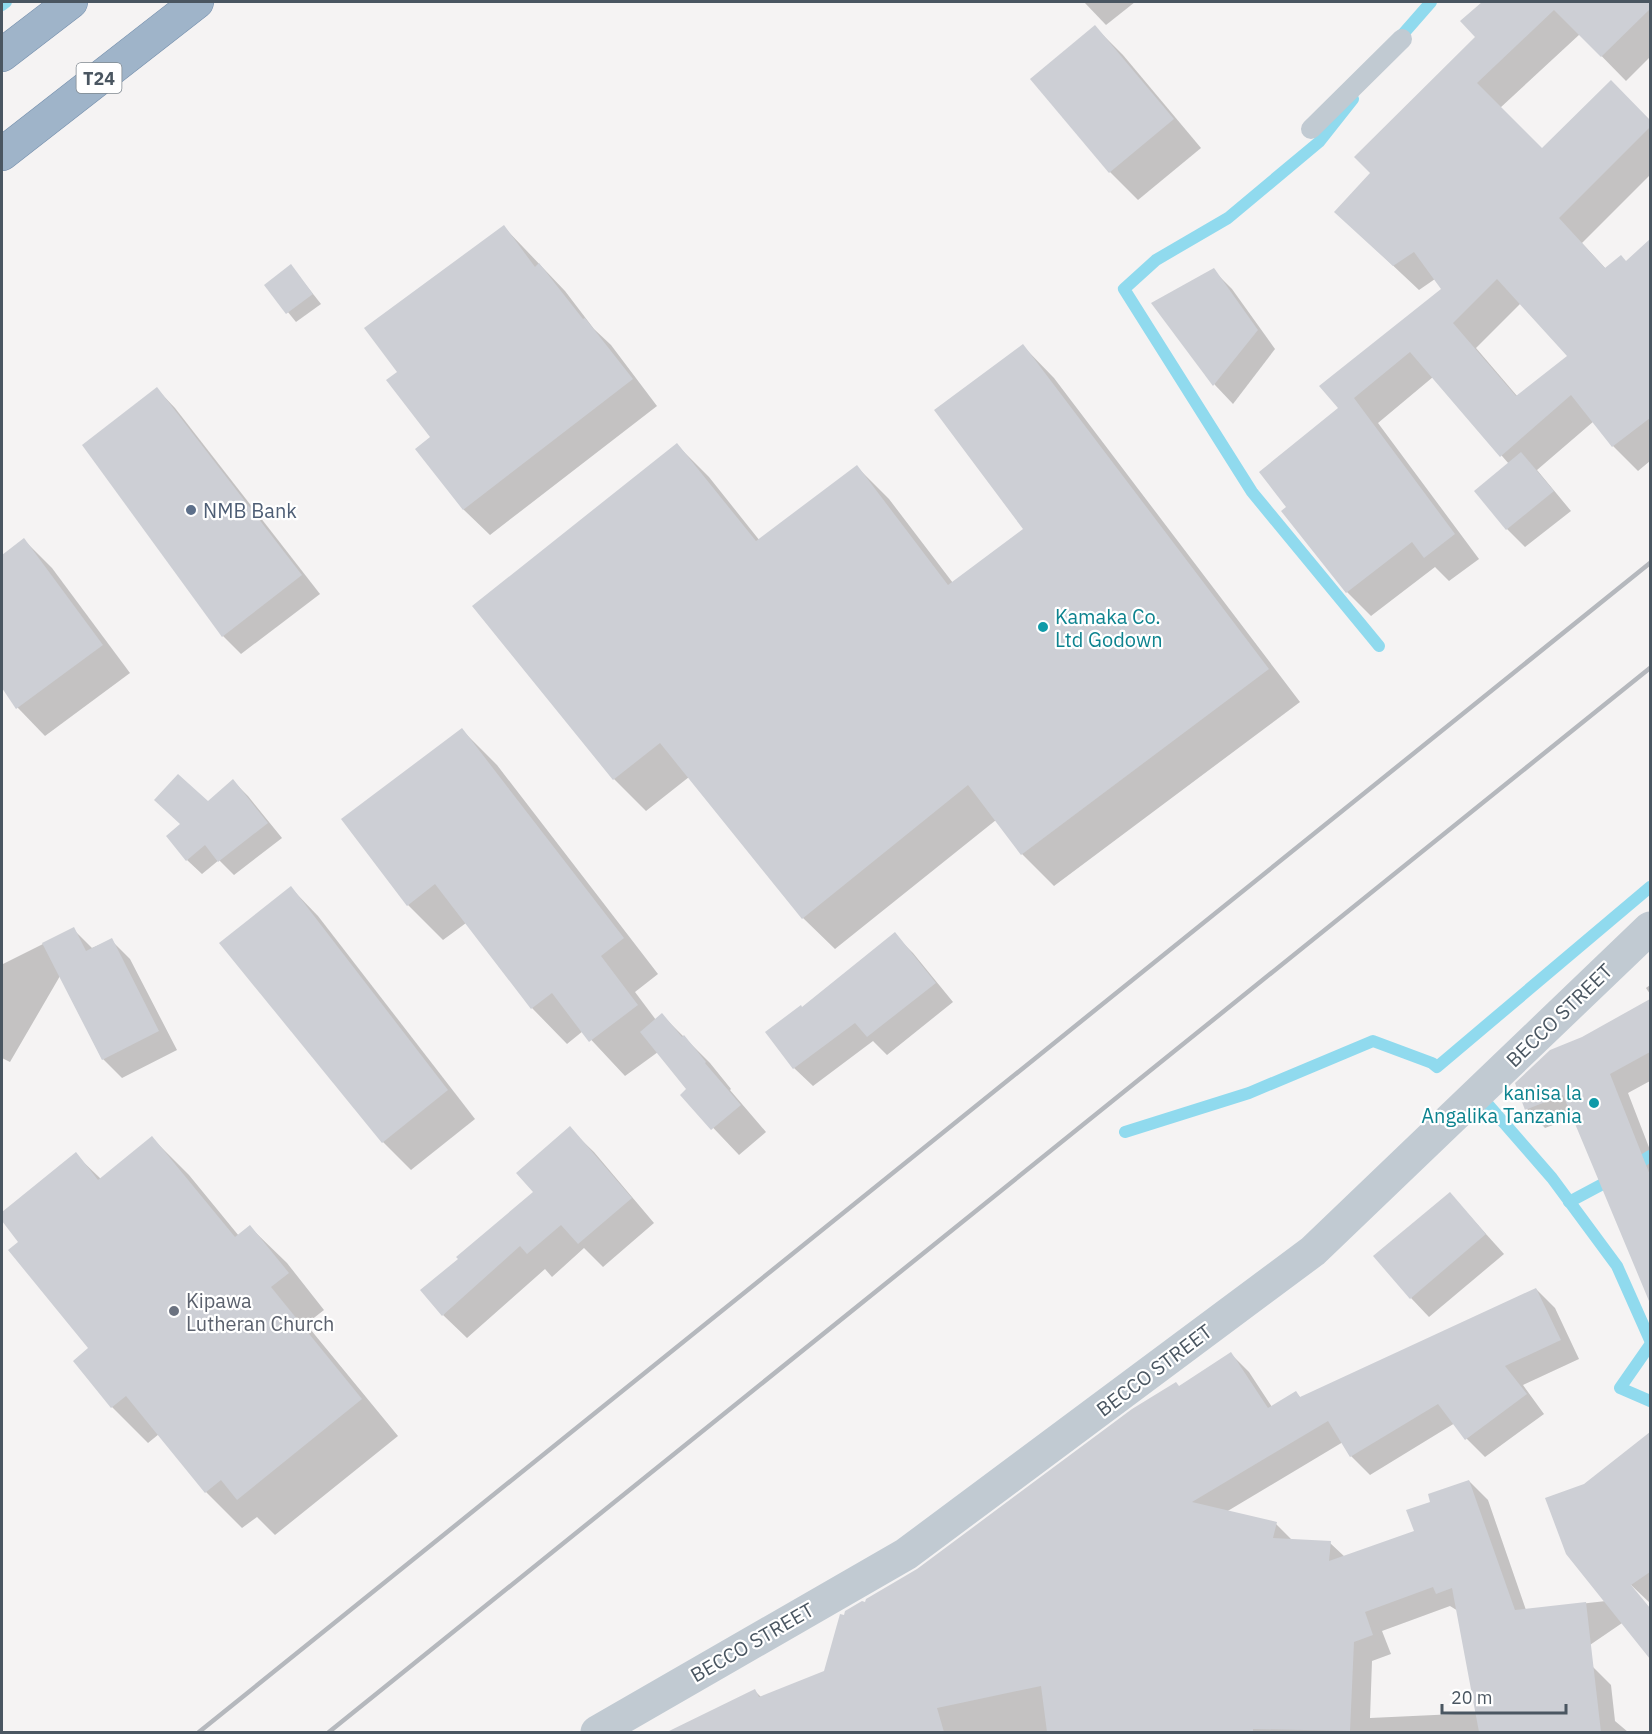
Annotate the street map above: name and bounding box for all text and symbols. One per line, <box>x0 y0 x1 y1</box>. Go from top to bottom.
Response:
road number: T24 <box>76 63 122 93</box>
place label: NMB Bank <box>203 497 297 524</box>
marker: NMB Bank <box>184 503 198 517</box>
place label: Kamaka Co. Ltd Godown <box>1055 603 1163 653</box>
marker: Kamaka Co. Ltd Godown <box>1036 620 1050 634</box>
street label: BECCO STREET <box>1500 957 1618 1073</box>
place label: kanisa la Angalika Tanzania <box>1421 1079 1582 1129</box>
marker: kanisa la Angalika Tanzania <box>1587 1096 1601 1110</box>
place label: Kipawa Lutheran Church <box>186 1287 334 1337</box>
marker: Kipawa Lutheran Church <box>167 1304 181 1318</box>
street label: BECCO STREET <box>1091 1318 1217 1422</box>
street label: BECCO STREET <box>685 1596 819 1688</box>
scale bar <box>1442 1677 1566 1715</box>
text: 20 m <box>1451 1686 1493 1709</box>

